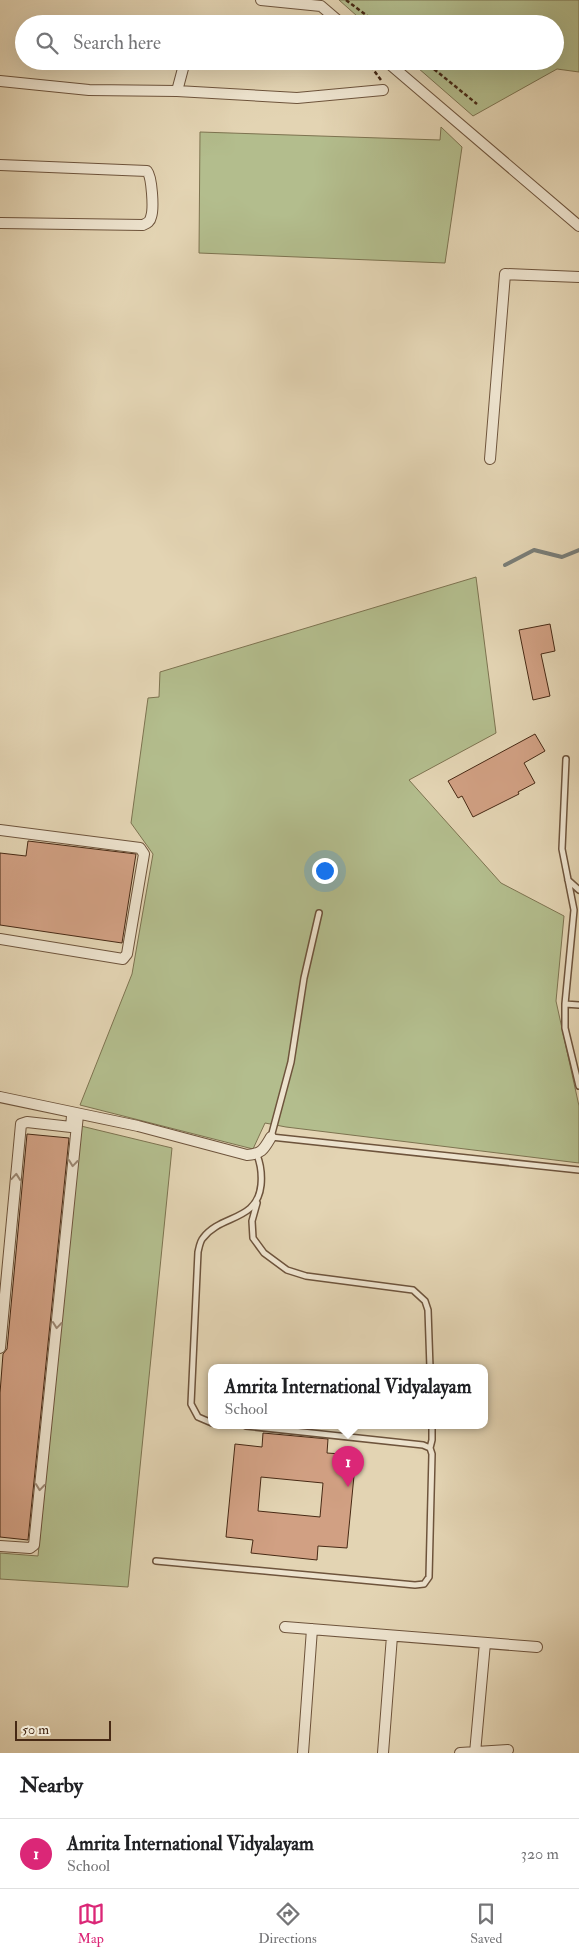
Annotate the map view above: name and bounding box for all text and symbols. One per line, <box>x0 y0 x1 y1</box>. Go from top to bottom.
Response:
search box <box>15 15 564 70</box>
icon: search <box>33 29 61 57</box>
text: Search here <box>73 31 161 55</box>
your location <box>312 858 338 884</box>
one-way arrow <box>68 1160 79 1168</box>
one-way arrow <box>10 1173 21 1181</box>
one-way arrow <box>52 1321 63 1329</box>
popup <box>208 1364 488 1429</box>
text: Amrita International Vidyalayam <box>225 1375 471 1399</box>
text: School <box>225 1399 268 1419</box>
pin: 1 <box>332 1446 364 1487</box>
one-way arrow <box>35 1483 46 1491</box>
scale bar <box>15 1718 111 1741</box>
text: 50 m <box>22 1721 49 1738</box>
text: Nearby <box>20 1772 83 1799</box>
text: Amrita International Vidyalayam <box>67 1832 314 1856</box>
text: 1 <box>33 1844 39 1864</box>
text: 320 m <box>521 1844 559 1864</box>
text: School <box>67 1856 110 1876</box>
tab: Map <box>77 1900 105 1947</box>
tab: Directions <box>258 1900 317 1947</box>
tab: Saved <box>470 1900 502 1947</box>

